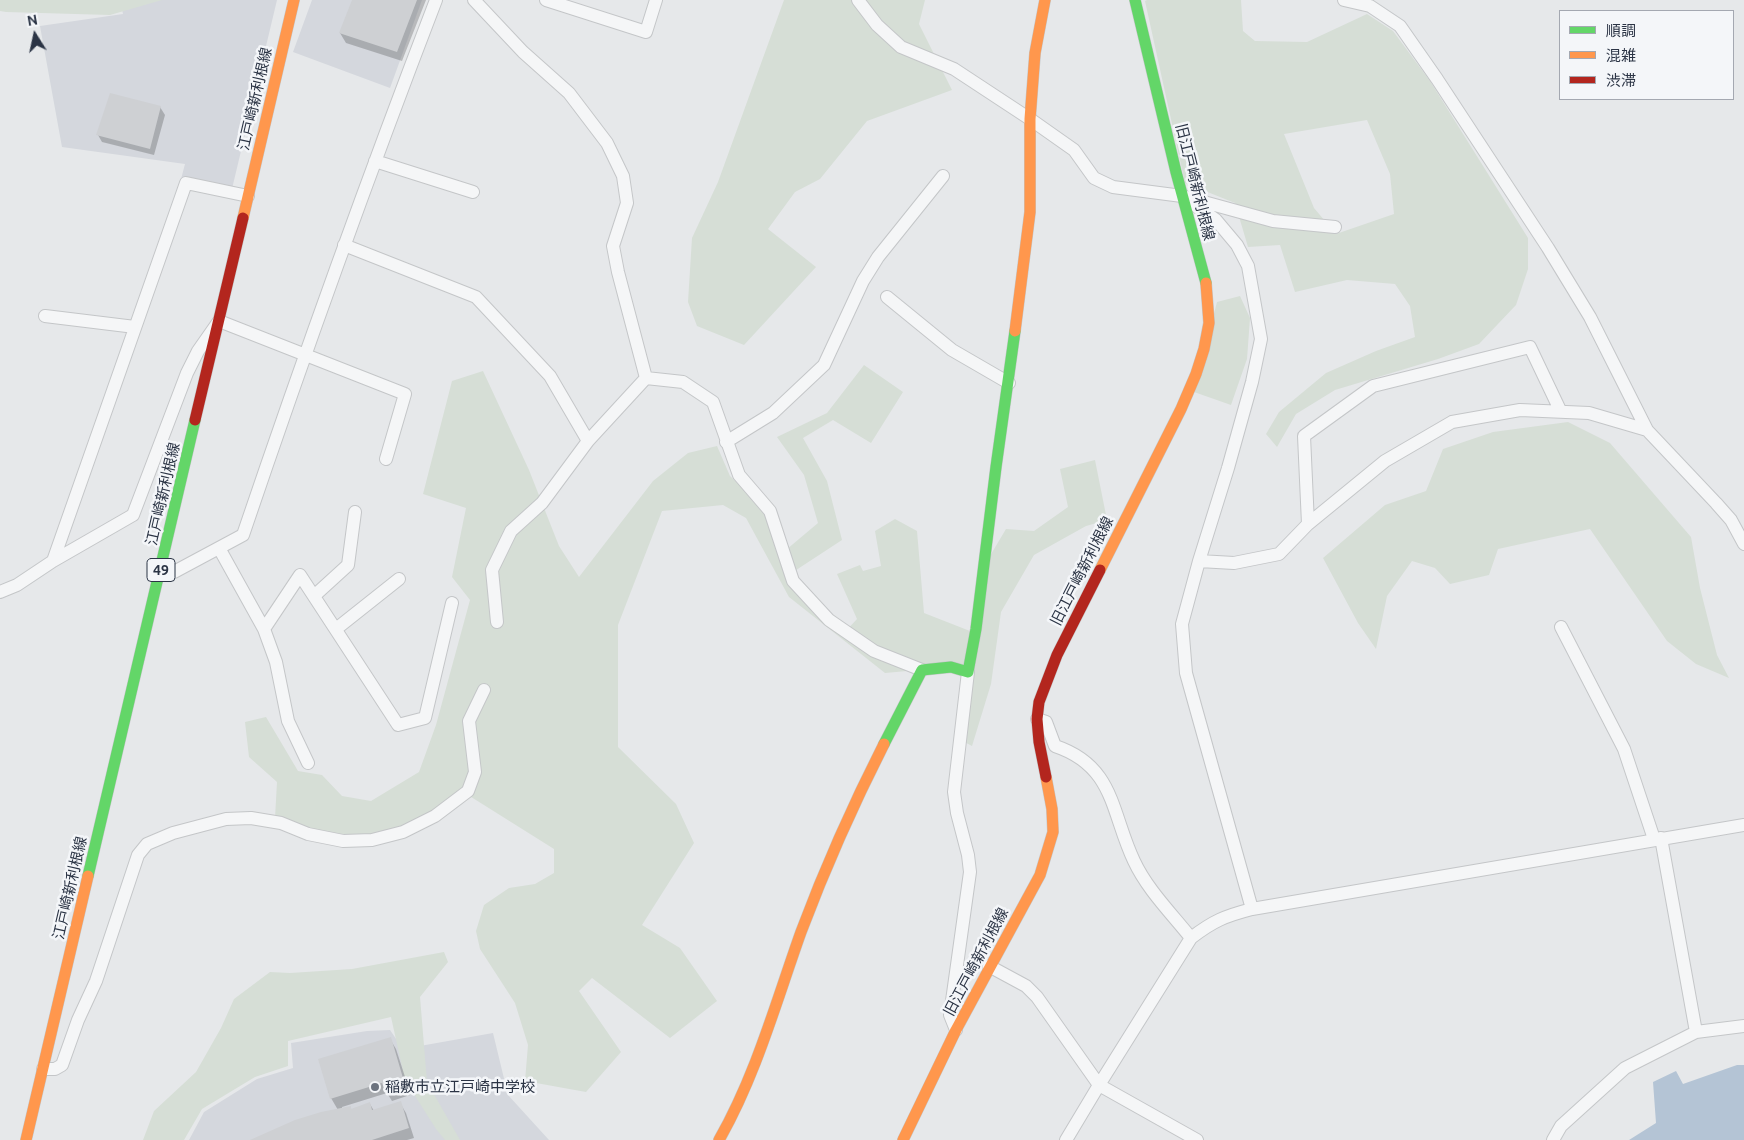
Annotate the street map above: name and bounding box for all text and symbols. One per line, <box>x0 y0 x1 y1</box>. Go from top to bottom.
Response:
north arrow <box>10 10 60 60</box>
legend <box>1559 10 1734 100</box>
text: N <box>26 11 39 29</box>
text: 順調 <box>1606 22 1636 39</box>
street label: 江戸崎新利根線 <box>234 46 276 152</box>
text: 混雑 <box>1606 47 1636 64</box>
text: 渋滞 <box>1606 72 1636 89</box>
street label: 旧江戸崎新利根線 <box>1172 122 1218 242</box>
street label: 江戸崎新利根線 <box>142 441 184 547</box>
street label: 旧江戸崎新利根線 <box>1047 513 1117 629</box>
road number: 49 <box>147 558 175 582</box>
street label: 江戸崎新利根線 <box>49 835 91 941</box>
street label: 旧江戸崎新利根線 <box>940 905 1012 1019</box>
place label: 稲敷市立江戸崎中学校 <box>385 1078 535 1096</box>
marker: 稲敷市立江戸崎中学校 <box>369 1081 381 1093</box>

